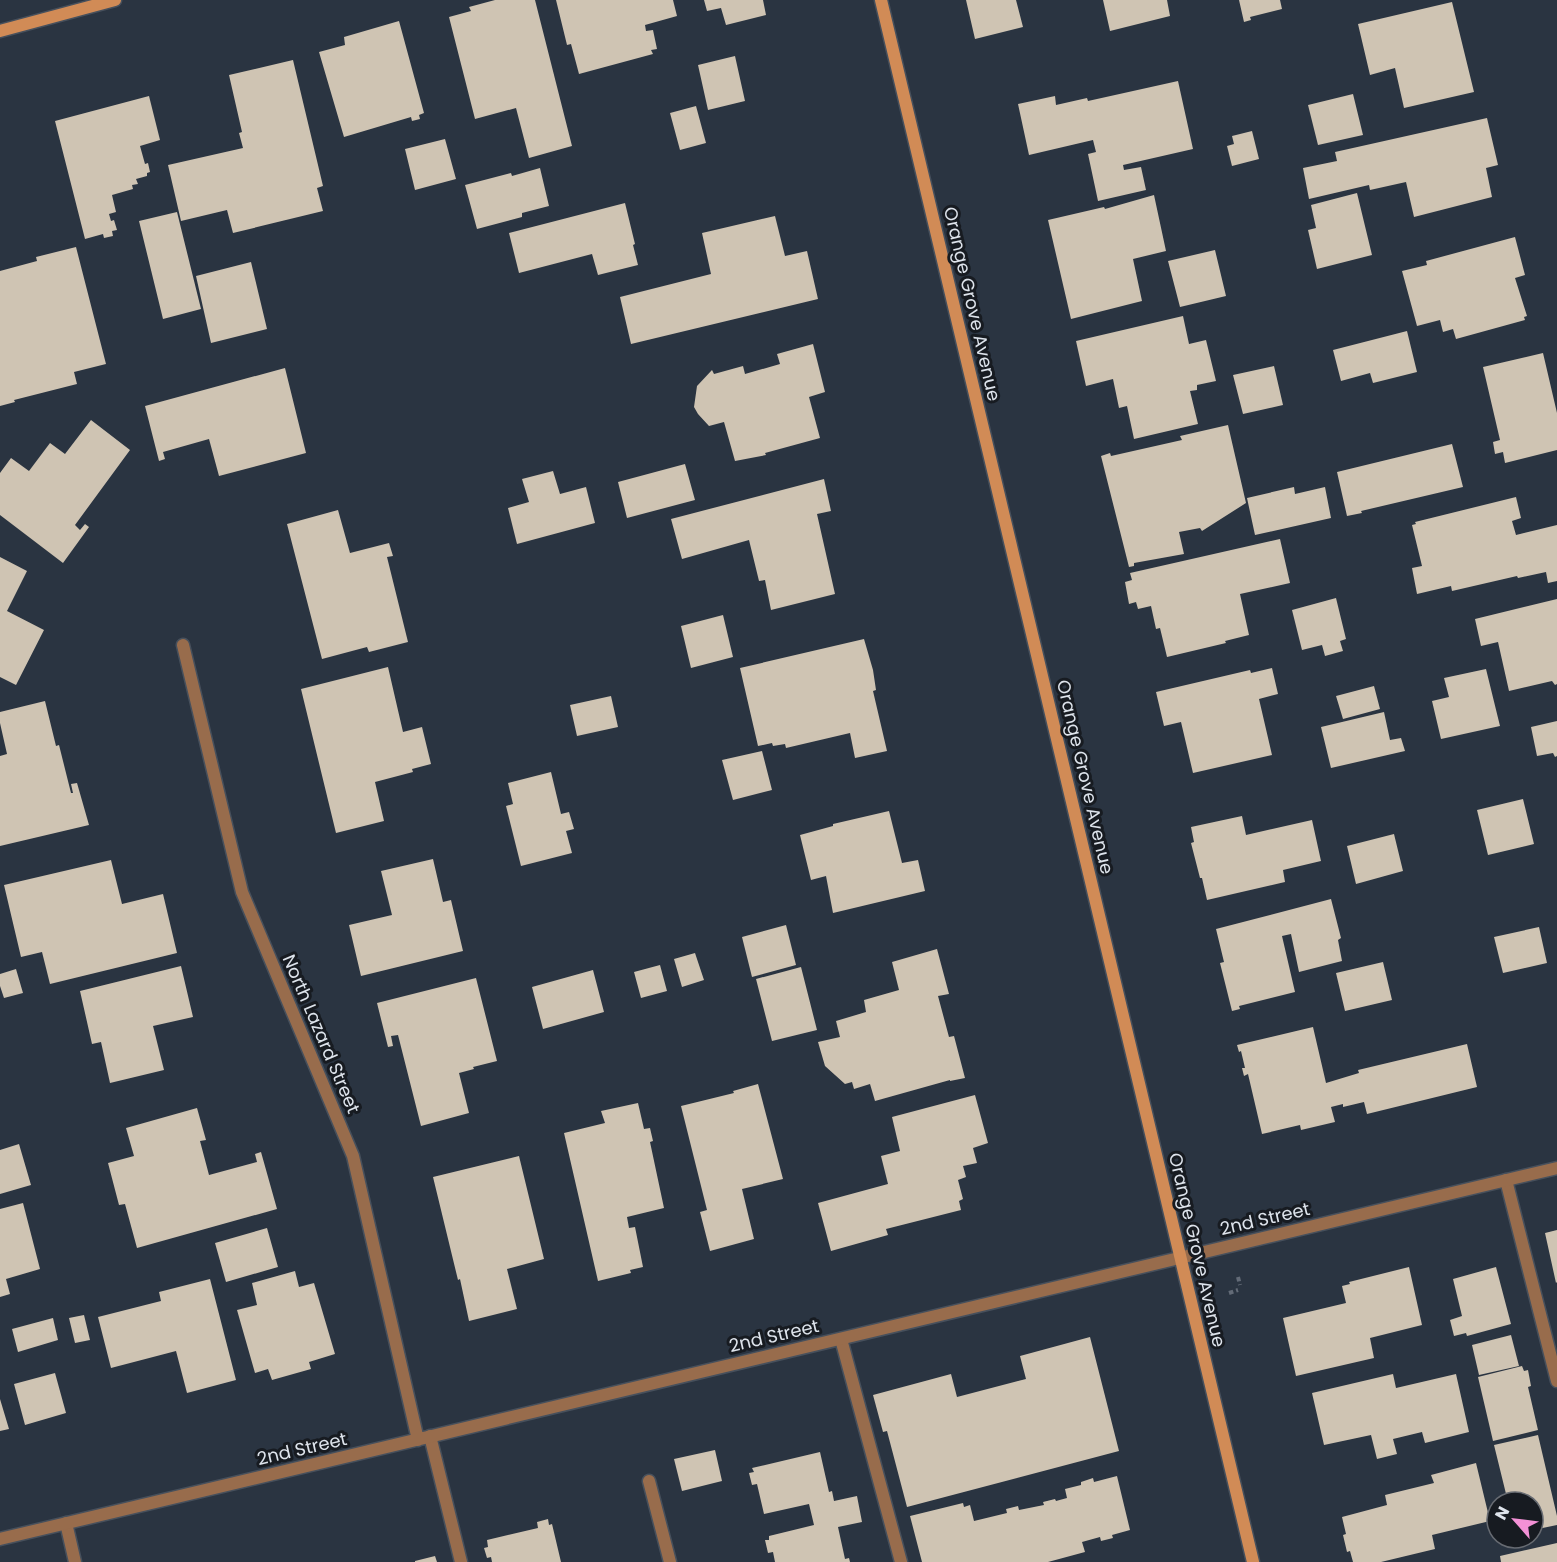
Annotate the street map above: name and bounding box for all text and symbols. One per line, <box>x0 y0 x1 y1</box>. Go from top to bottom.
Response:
street label: Orange Grove Avenue <box>938 204 1007 403</box>
street label: Orange Grove Avenue <box>1051 677 1120 876</box>
street label: North Lazard Street <box>277 950 366 1117</box>
street label: Orange Grove Avenue <box>1163 1150 1232 1349</box>
street label: 2nd Street <box>1217 1196 1312 1241</box>
street label: 2nd Street <box>726 1313 821 1358</box>
street label: 2nd Street <box>254 1426 349 1471</box>
north arrow <box>1485 1490 1545 1550</box>
text: N <box>1489 1502 1515 1524</box>

